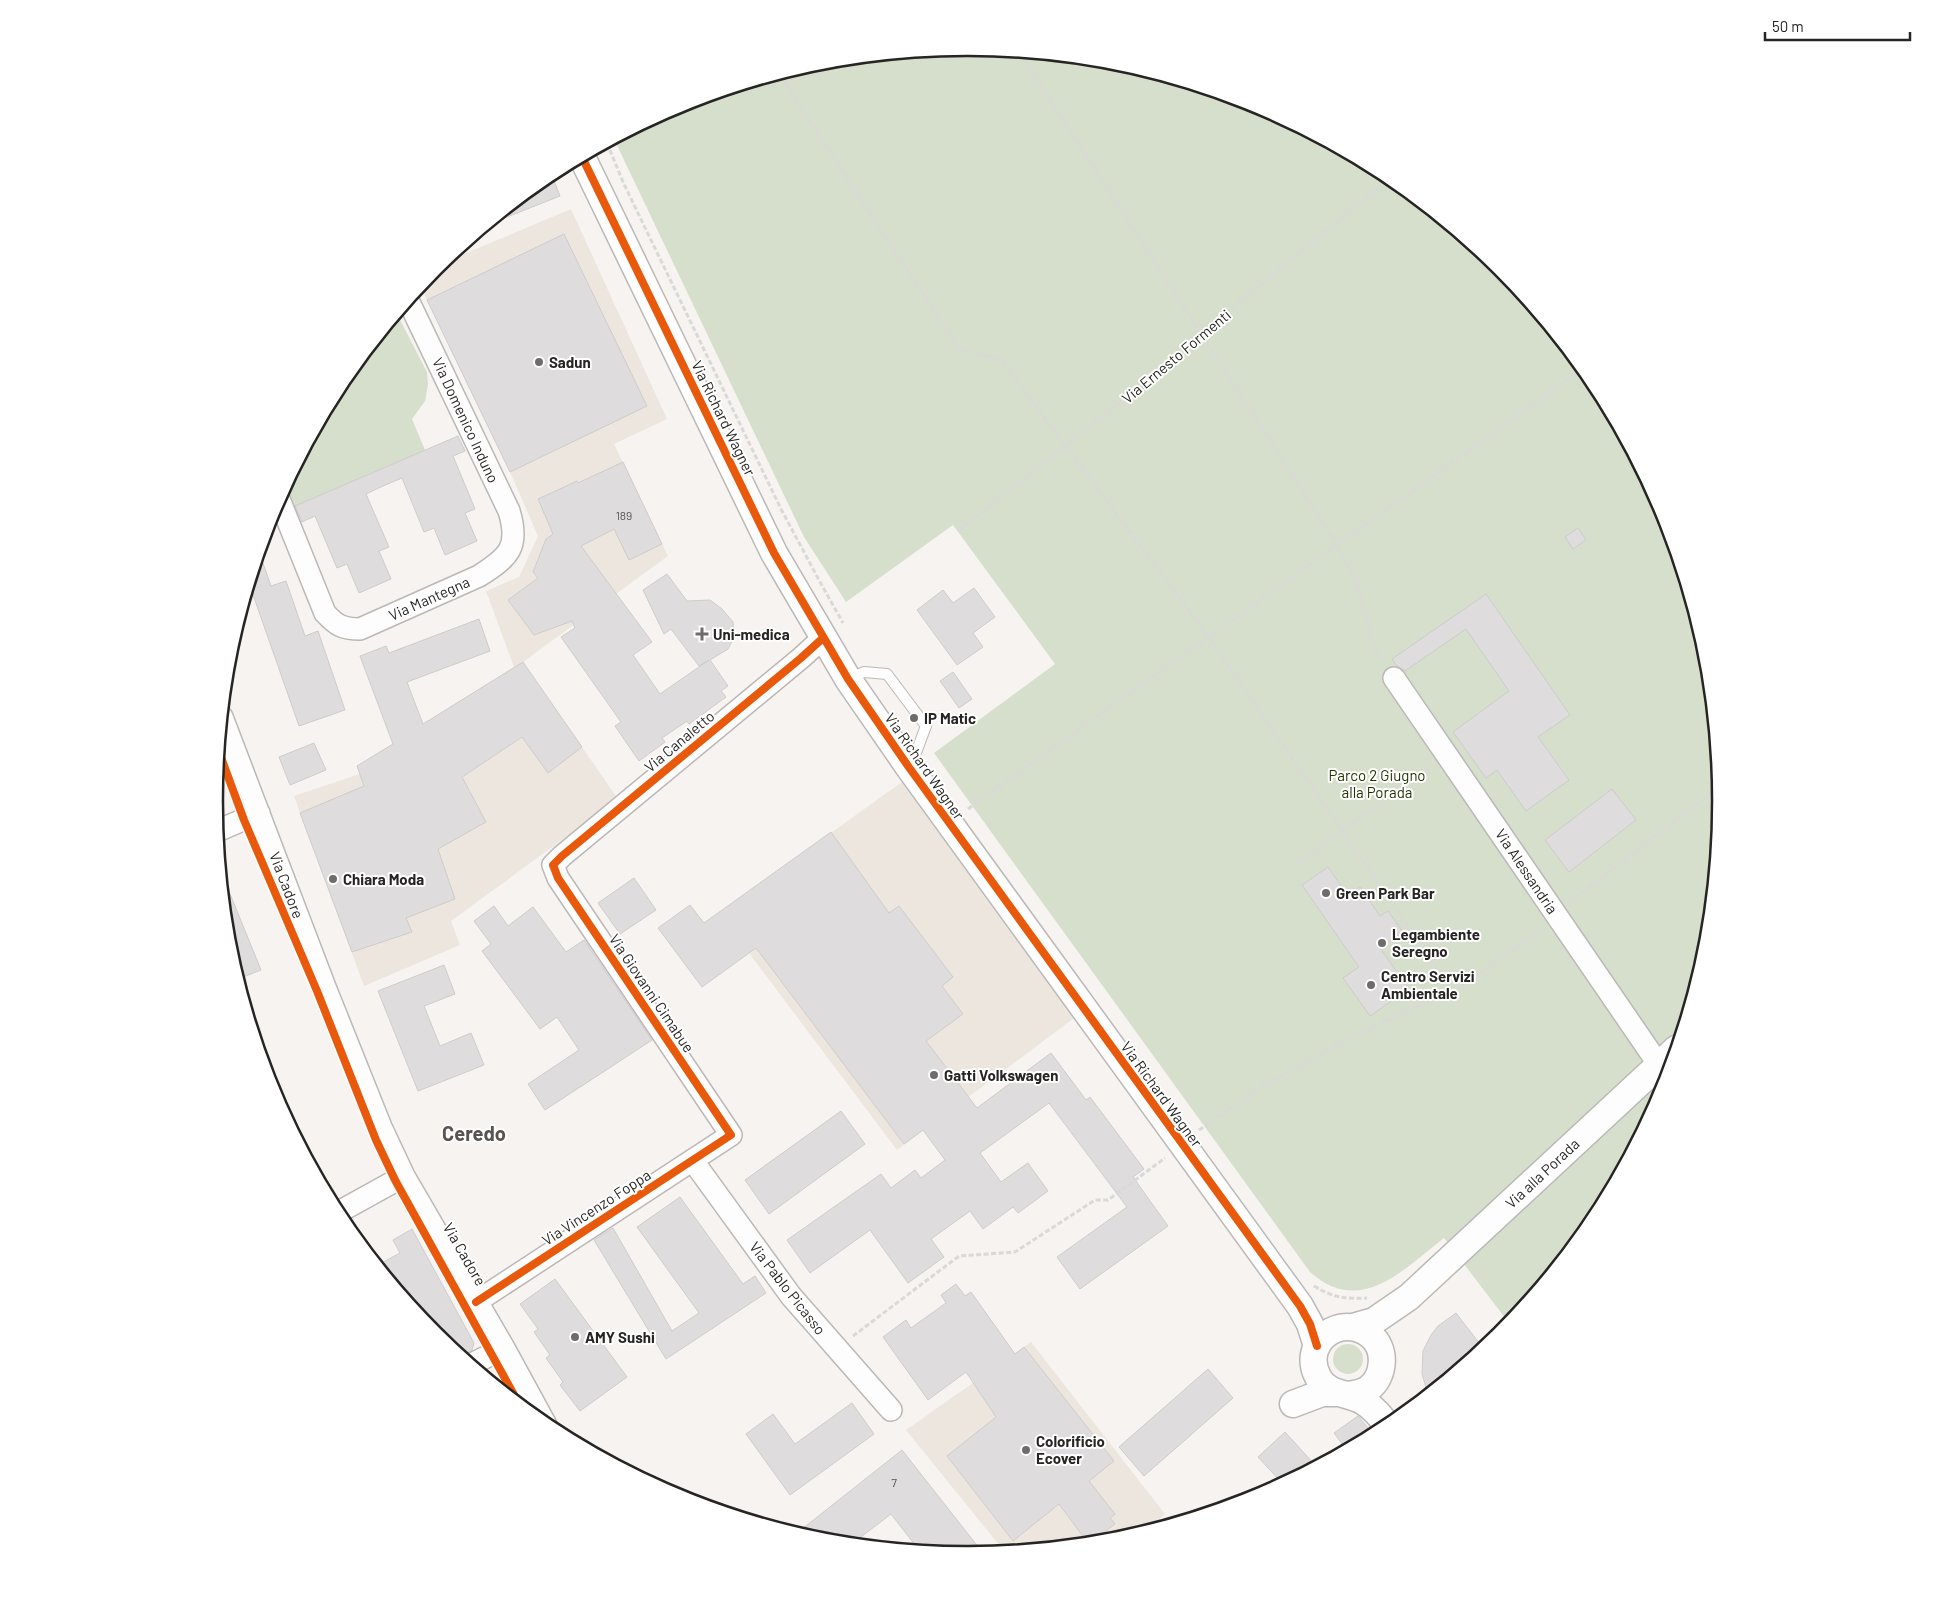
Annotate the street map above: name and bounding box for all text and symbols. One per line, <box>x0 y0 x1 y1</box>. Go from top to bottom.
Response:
scale bar <box>1765 10 1910 42</box>
text: 50 m <box>1772 17 1804 35</box>
street label: Via Ernesto Formenti <box>1118 305 1234 407</box>
place label: Sadun <box>549 353 591 371</box>
street label: Via Domenico Induno <box>429 354 503 486</box>
marker: Sadun <box>533 356 545 368</box>
street label: Via Richard Wagner <box>688 357 760 479</box>
house number: 189 <box>616 508 632 522</box>
street label: Via Mantegna <box>386 572 472 624</box>
place label: Uni-medica <box>713 625 790 643</box>
marker: Uni-medica <box>695 627 709 641</box>
street label: Via Canaletto <box>640 706 718 776</box>
street label: Via Richard Wagner <box>881 709 969 823</box>
place label: IP Matic <box>924 709 976 727</box>
marker: IP Matic <box>908 712 920 724</box>
park label: Parco 2 Giugno alla Porada <box>1328 766 1426 801</box>
street label: Via Alessandria <box>1492 825 1562 917</box>
street label: Via Cadore <box>266 849 308 921</box>
place label: Chiara Moda <box>343 870 424 888</box>
marker: Chiara Moda <box>327 873 339 885</box>
place label: Green Park Bar <box>1336 884 1435 902</box>
marker: Green Park Bar <box>1320 887 1332 899</box>
place label: Legambiente Seregno <box>1392 925 1480 960</box>
street label: Via Giovanni Cimabue <box>606 930 698 1056</box>
marker: Legambiente Seregno <box>1376 937 1388 949</box>
place label: Centro Servizi Ambientale <box>1381 967 1475 1002</box>
marker: Centro Servizi Ambientale <box>1365 979 1377 991</box>
street label: Via Richard Wagner <box>1118 1038 1207 1151</box>
place label: Gatti Volkswagen <box>944 1066 1058 1084</box>
marker: Gatti Volkswagen <box>928 1069 940 1081</box>
district label: Ceredo <box>442 1121 506 1145</box>
street label: Via alla Porada <box>1501 1134 1583 1212</box>
street label: Via Vincenzo Foppa <box>538 1165 654 1249</box>
street label: Via Cadore <box>440 1219 490 1289</box>
street label: Via Pablo Picasso <box>746 1238 830 1338</box>
place label: AMY Sushi <box>585 1328 655 1346</box>
marker: AMY Sushi <box>569 1331 581 1343</box>
place label: Colorificio Ecover <box>1036 1432 1105 1467</box>
marker: Colorificio Ecover <box>1020 1444 1032 1456</box>
house number: 7 <box>891 1475 897 1489</box>

